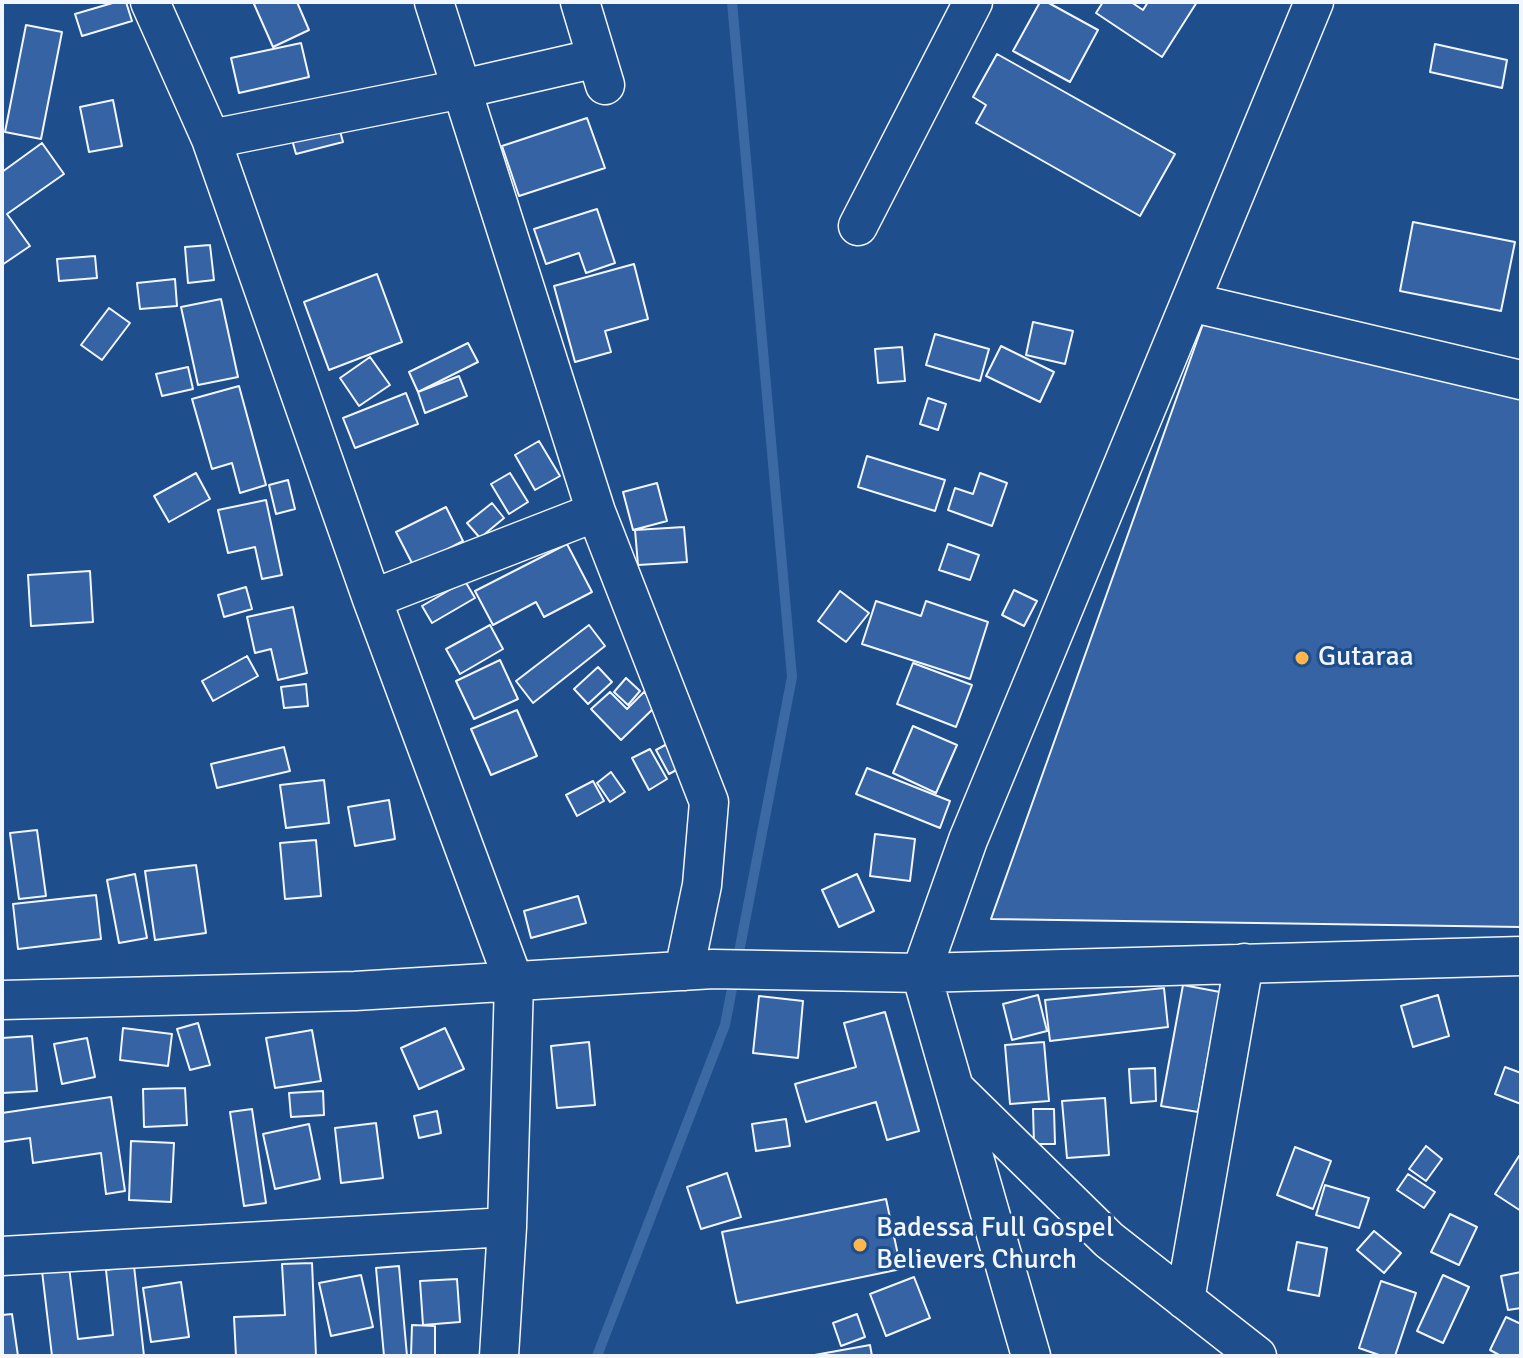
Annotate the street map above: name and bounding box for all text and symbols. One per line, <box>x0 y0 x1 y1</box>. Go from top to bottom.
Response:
place label: Gutaraa <box>1318 641 1414 675</box>
marker: Gutaraa <box>1293 649 1311 667</box>
place label: Badessa Full Gospel Believers Church <box>876 1212 1114 1278</box>
marker: Badessa Full Gospel Believers Church <box>851 1236 869 1254</box>

